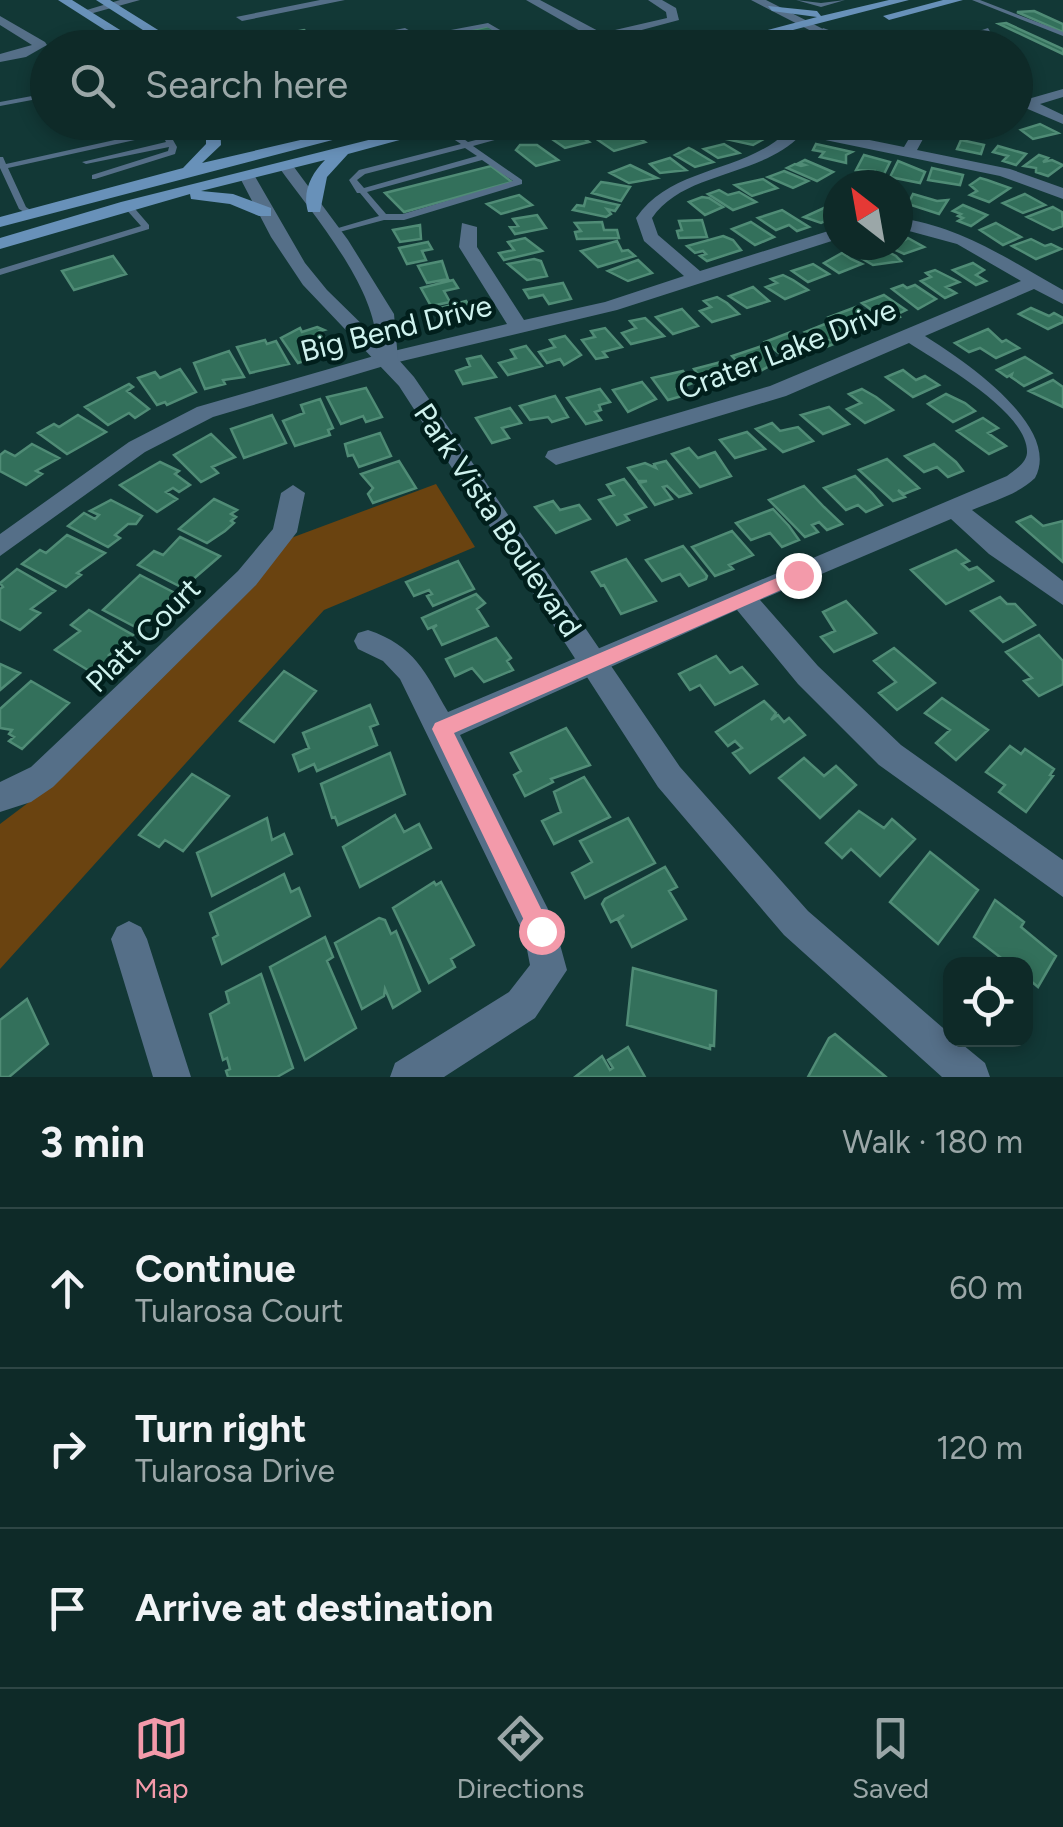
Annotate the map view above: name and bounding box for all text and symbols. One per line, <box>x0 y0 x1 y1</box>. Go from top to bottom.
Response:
search box <box>30 30 1033 140</box>
icon: search <box>65 58 120 113</box>
text: Search here <box>145 62 348 108</box>
north arrow <box>823 170 913 260</box>
street label: Big Bend Drive <box>296 286 496 370</box>
street label: Crater Lake Drive <box>673 290 901 408</box>
street label: Park Vista Boulevard <box>406 396 590 644</box>
route end <box>776 553 822 599</box>
street label: Platt Court <box>78 570 208 700</box>
route start <box>519 909 565 955</box>
map controls <box>943 957 1033 1047</box>
button: locate <box>943 957 1033 1047</box>
text: 3 min <box>40 1117 145 1168</box>
text: Walk · 180 m <box>842 1123 1023 1161</box>
text: Continue <box>135 1246 296 1292</box>
icon: ahead <box>40 1261 95 1316</box>
text: 60 m <box>949 1269 1023 1307</box>
text: Tularosa Court <box>135 1292 343 1330</box>
text: Turn right <box>135 1406 307 1452</box>
icon: right <box>40 1421 95 1476</box>
text: 120 m <box>936 1429 1023 1467</box>
text: Tularosa Drive <box>135 1452 335 1490</box>
icon: arrive <box>40 1581 95 1636</box>
text: Arrive at destination <box>135 1585 493 1631</box>
tab: Map <box>134 1711 189 1805</box>
tab: Directions <box>457 1711 584 1805</box>
tab: Saved <box>852 1711 929 1805</box>

